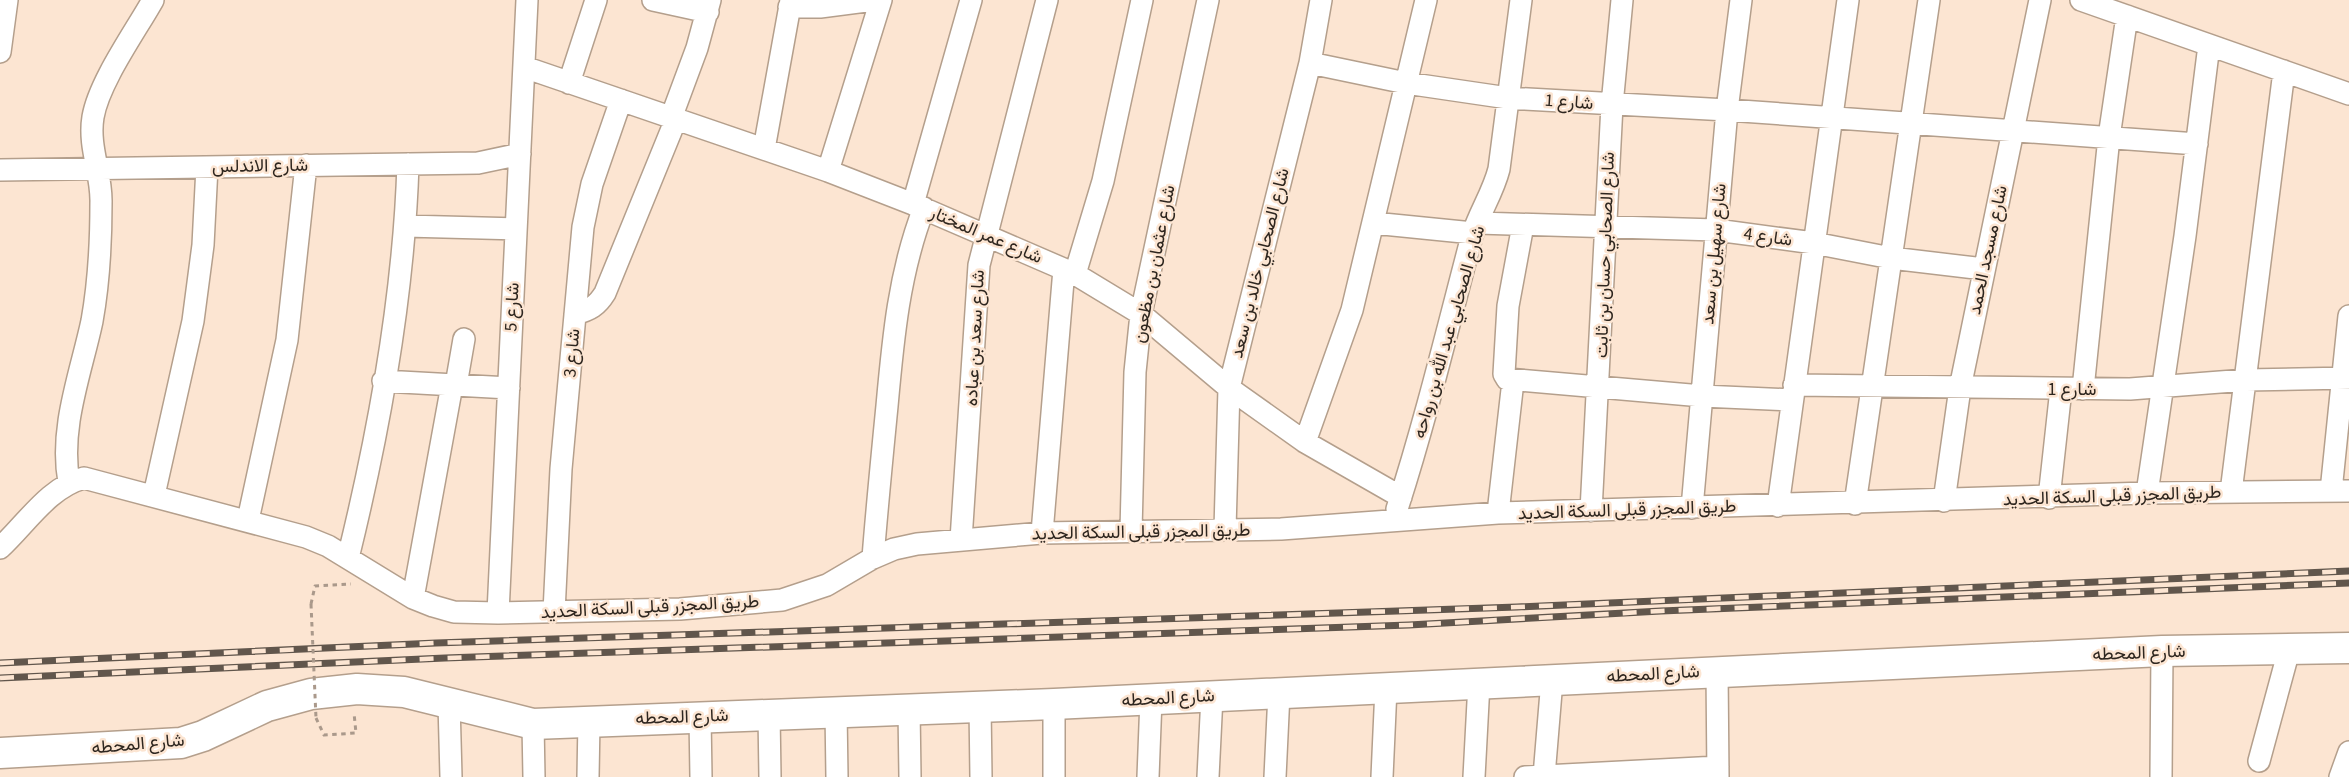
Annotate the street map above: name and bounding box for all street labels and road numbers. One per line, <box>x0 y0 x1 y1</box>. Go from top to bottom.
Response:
street label: شارع 1 <box>1544 88 1594 116</box>
street label: شارع الصحابي حسان بن ثابت <box>1589 152 1623 359</box>
street label: شارع الاندلس <box>212 153 308 179</box>
street label: شارع الصحابي خالد بن سعد <box>1224 165 1298 361</box>
street label: شارع سهيل بن سعد <box>1695 182 1733 326</box>
street label: شارع عثمان بن مظعون <box>1126 183 1182 345</box>
street label: شارع مسجد الحمد <box>1962 183 2014 317</box>
street label: شارع عمر المختار <box>925 200 1046 270</box>
street label: شارع 4 <box>1742 221 1794 253</box>
street label: شارع الصحابي عبد الله بن رواحه <box>1407 223 1493 442</box>
street label: شارع سعد بن عباده <box>959 269 991 407</box>
street label: شارع 5 <box>498 282 526 332</box>
street label: شارع 3 <box>557 328 587 378</box>
street label: شارع 1 <box>2048 377 2096 402</box>
street label: طريق المجزر قبلى السكة الحديد <box>2002 480 2222 512</box>
street label: طريق المجزر قبلى السكة الحديد <box>1517 494 1737 526</box>
street label: طريق المجزر قبلى السكة الحديد <box>1031 518 1251 546</box>
street label: طريق المجزر قبلى السكة الحديد <box>540 589 760 625</box>
street label: شارع المحطه <box>2092 639 2186 667</box>
street label: شارع المحطه <box>1606 659 1700 689</box>
street label: شارع المحطه <box>1121 683 1215 713</box>
street label: شارع المحطه <box>635 703 729 731</box>
street label: شارع المحطه <box>90 727 186 761</box>

